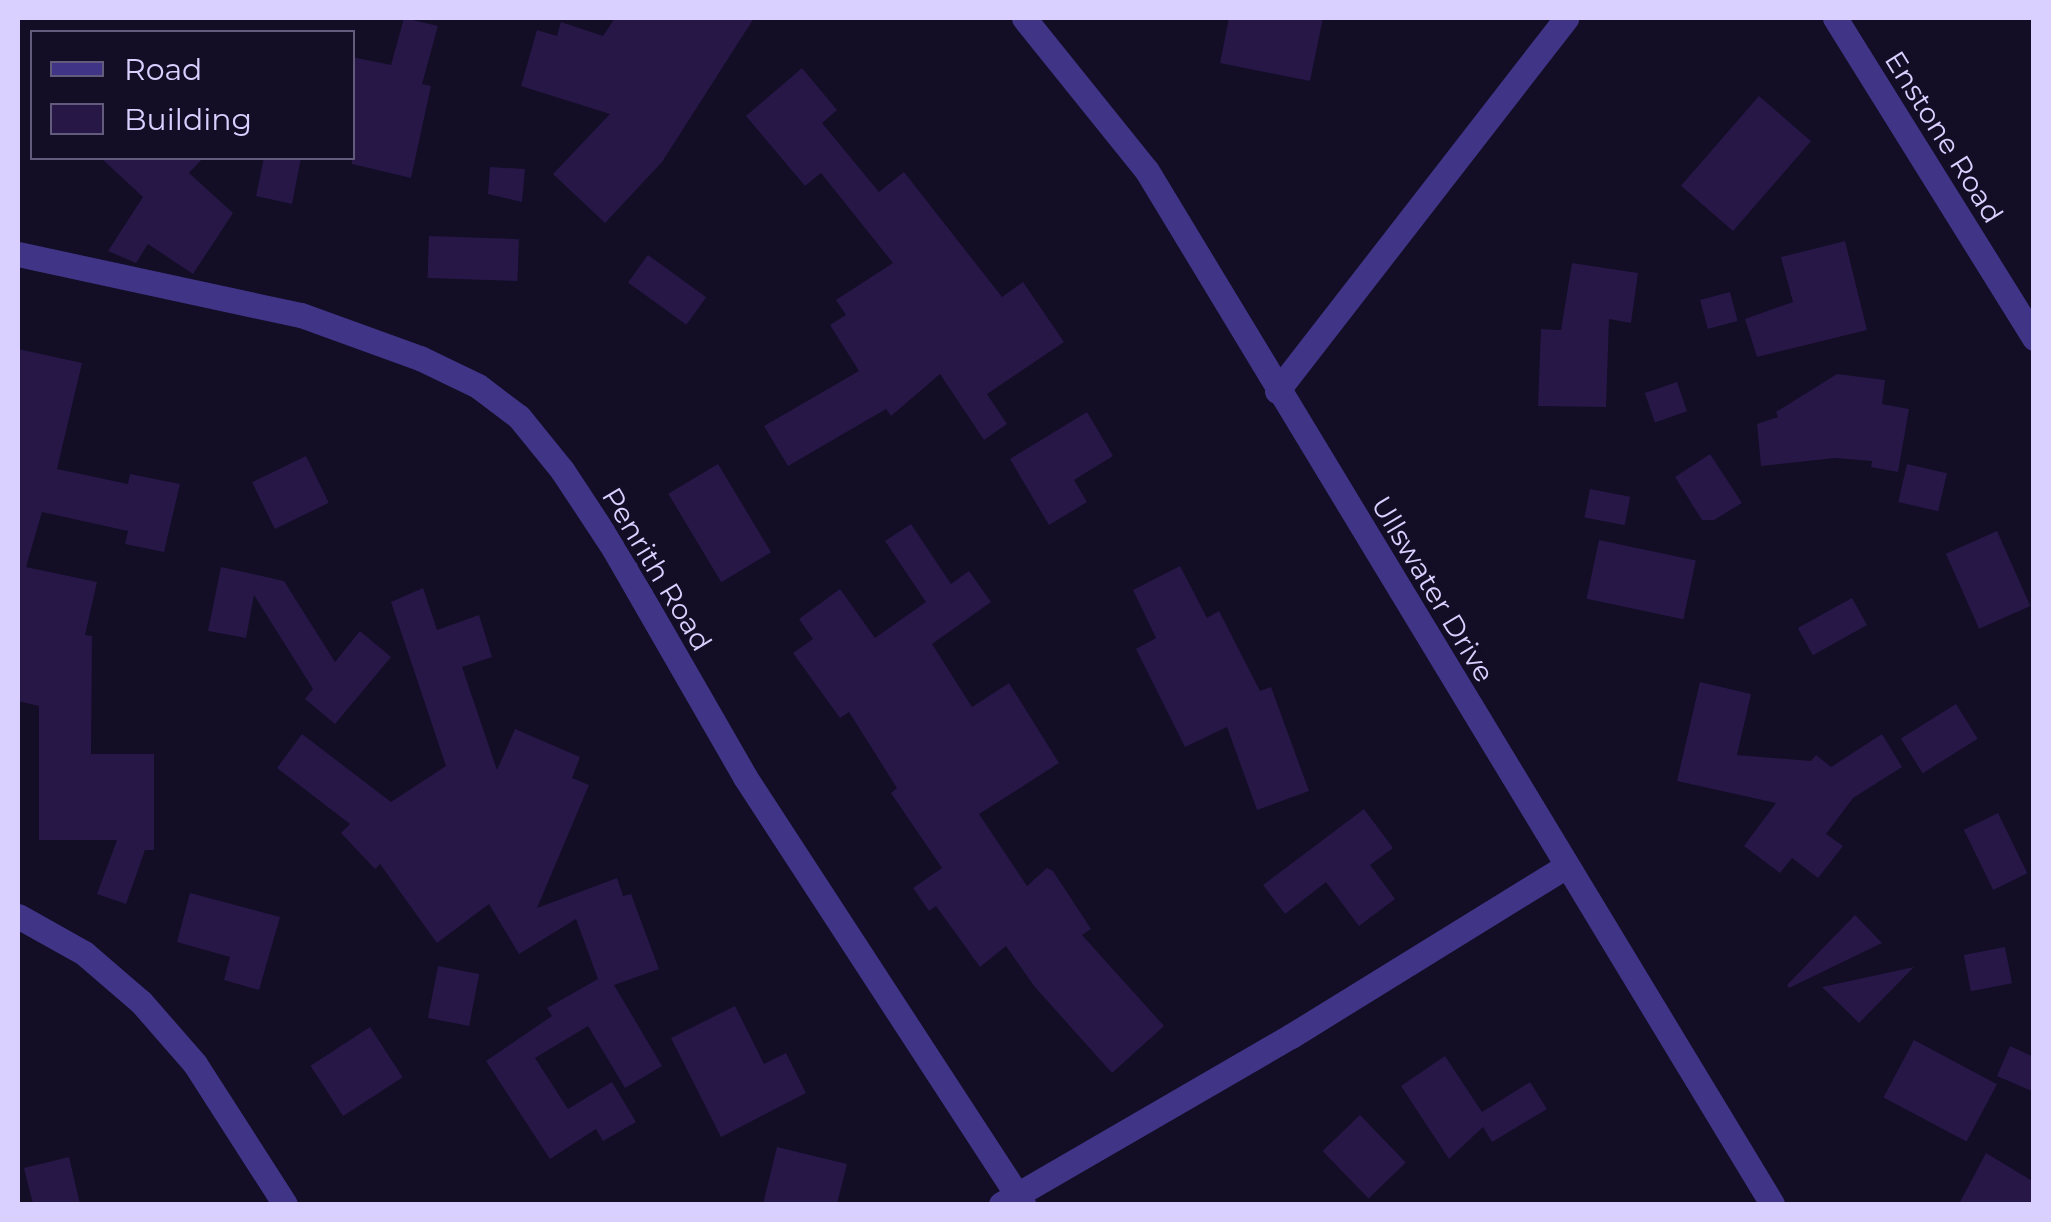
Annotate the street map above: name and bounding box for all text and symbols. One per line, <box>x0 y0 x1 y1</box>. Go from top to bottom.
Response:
legend <box>30 30 355 160</box>
street label: Enstone Road <box>1878 45 2010 229</box>
text: Road <box>124 51 202 88</box>
text: Building <box>124 101 252 138</box>
street label: Penrith Road <box>595 481 719 657</box>
street label: Ullswater Drive <box>1364 490 1502 688</box>

